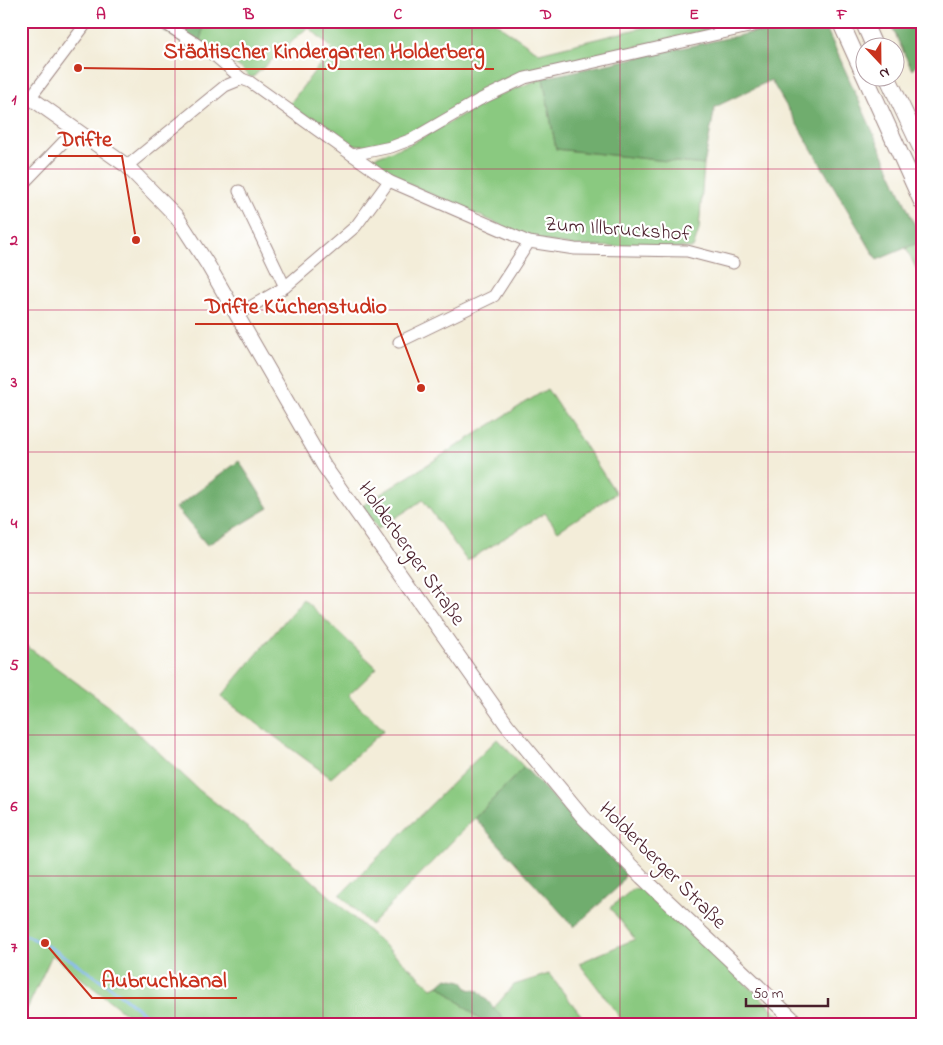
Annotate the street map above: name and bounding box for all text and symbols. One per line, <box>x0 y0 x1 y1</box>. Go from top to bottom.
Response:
text: A <box>96 3 106 27</box>
text: B <box>243 3 255 27</box>
text: C <box>394 3 403 27</box>
text: D <box>539 3 552 27</box>
text: E <box>689 3 699 27</box>
text: F <box>836 3 848 27</box>
callout: Städtischer Kindergarten Holderberg <box>153 32 494 69</box>
text: Städtischer Kindergarten Holderberg <box>163 37 485 70</box>
north arrow <box>856 38 906 88</box>
text: N <box>876 61 893 84</box>
text: 1 <box>11 88 17 112</box>
callout: Drifte <box>48 119 122 156</box>
text: Drifte <box>57 125 113 157</box>
street label: Zum Illbruckshof <box>544 210 693 250</box>
text: 2 <box>9 229 18 253</box>
callout: Drifte Küchenstudio <box>195 287 397 324</box>
text: Drifte Küchenstudio <box>204 292 387 324</box>
text: 3 <box>10 371 18 395</box>
street label: Holderberger Straße <box>348 476 472 634</box>
text: 4 <box>10 512 18 536</box>
text: 5 <box>9 654 19 678</box>
text: 6 <box>9 795 18 819</box>
street label: Holderberger Straße <box>590 795 733 939</box>
text: 7 <box>11 936 18 960</box>
callout: Aubruchkanal <box>92 961 237 998</box>
text: Aubruchkanal <box>101 966 227 998</box>
scale bar <box>746 975 828 1007</box>
text: 50 m <box>753 983 784 1005</box>

